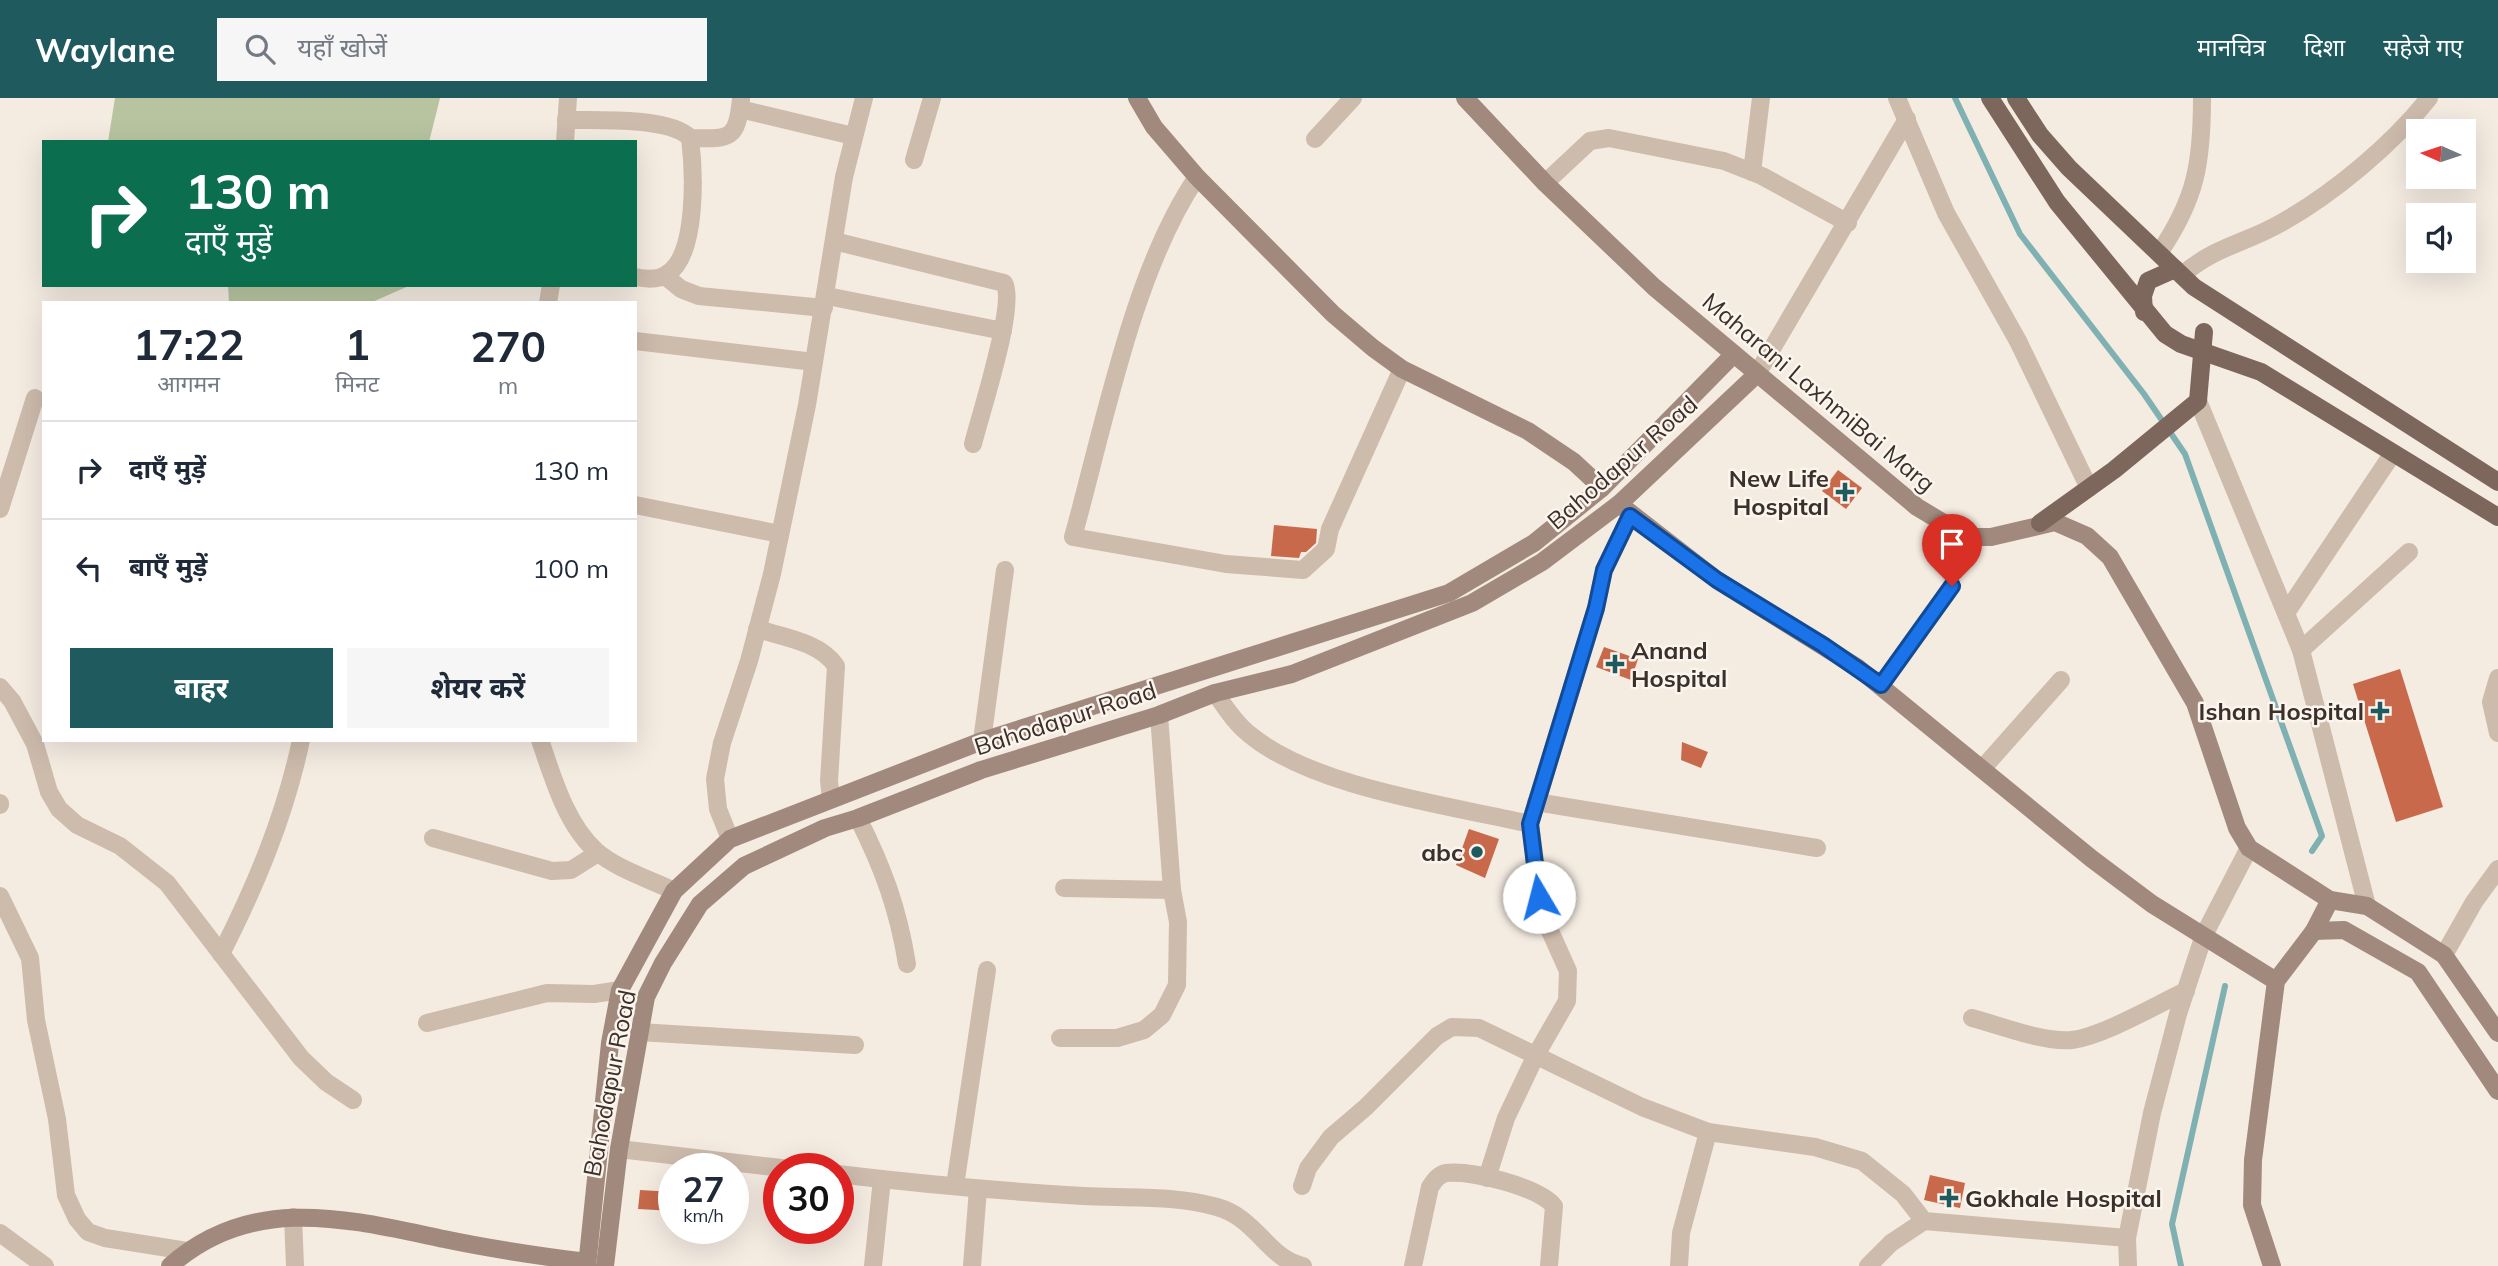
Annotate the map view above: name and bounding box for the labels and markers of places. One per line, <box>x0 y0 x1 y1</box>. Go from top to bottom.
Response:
place label: New Life Hospital <box>1729 463 1829 521</box>
marker: New Life Hospital <box>1835 482 1855 502</box>
pin <box>1922 514 1982 586</box>
place label: Anand Hospital <box>1631 635 1727 693</box>
marker: Anand Hospital <box>1605 654 1625 674</box>
place label: Ishan Hospital <box>2199 696 2364 726</box>
marker: Ishan Hospital <box>2370 701 2390 721</box>
place label: abc <box>1421 837 1463 867</box>
marker: abc <box>1469 844 1485 860</box>
place label: Gokhale Hospital <box>1965 1183 2162 1213</box>
marker: Gokhale Hospital <box>1939 1188 1959 1208</box>

